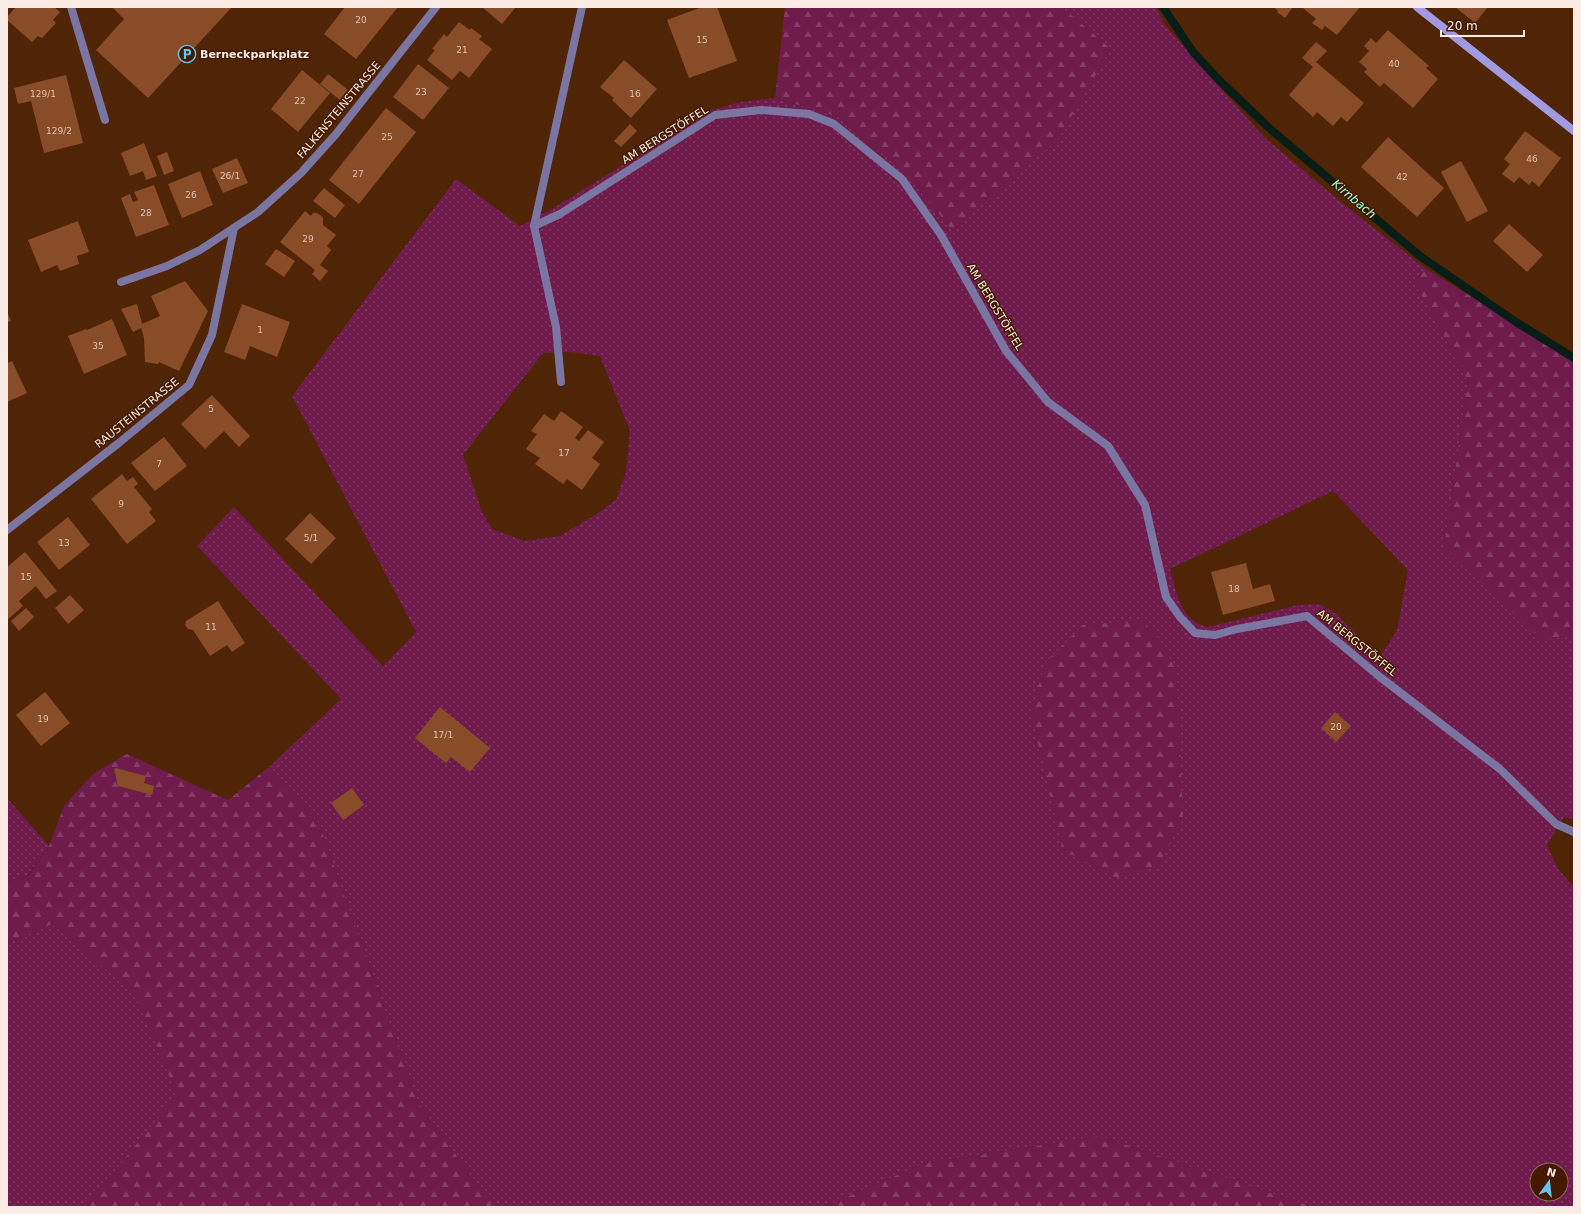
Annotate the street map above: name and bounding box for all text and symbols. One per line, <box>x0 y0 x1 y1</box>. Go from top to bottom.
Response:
scale bar <box>1441 12 1524 38</box>
house number: 20 <box>355 15 367 25</box>
text: 20 m <box>1447 19 1478 33</box>
house number: 15 <box>696 35 708 45</box>
parking icon: Berneckparkplatz <box>177 44 197 64</box>
house number: 21 <box>456 45 468 55</box>
place label: Berneckparkplatz <box>200 48 309 61</box>
street label: FALKENSTEINSTRASSE <box>295 59 383 161</box>
house number: 40 <box>1388 59 1400 69</box>
house number: 23 <box>415 87 427 97</box>
house number: 129/1 <box>30 89 56 99</box>
house number: 16 <box>629 89 641 99</box>
house number: 22 <box>294 96 306 106</box>
street label: AM BERGSTÖFFEL <box>619 103 711 167</box>
house number: 129/2 <box>46 126 72 136</box>
house number: 25 <box>381 132 393 142</box>
house number: 46 <box>1526 154 1538 164</box>
house number: 27 <box>352 169 364 179</box>
house number: 26/1 <box>220 171 240 181</box>
house number: 42 <box>1396 172 1408 182</box>
water label: Kirnbach <box>1329 177 1379 221</box>
house number: 26 <box>185 190 197 200</box>
house number: 28 <box>140 208 152 218</box>
house number: 29 <box>302 234 314 244</box>
street label: AM BERGSTÖFFEL <box>964 261 1027 354</box>
house number: 1 <box>257 325 263 335</box>
house number: 35 <box>92 341 104 351</box>
street label: RAUSTEINSTRASSE <box>92 375 182 451</box>
house number: 5 <box>208 404 214 414</box>
house number: 17 <box>558 448 570 458</box>
house number: 7 <box>156 459 162 469</box>
house number: 9 <box>118 499 124 509</box>
house number: 5/1 <box>304 533 318 543</box>
house number: 13 <box>58 538 70 548</box>
house number: 15 <box>20 572 32 582</box>
house number: 18 <box>1228 584 1240 594</box>
street label: AM BERGSTÖFFEL <box>1314 607 1400 680</box>
house number: 11 <box>205 622 217 632</box>
house number: 19 <box>37 714 49 724</box>
house number: 20 <box>1330 722 1342 732</box>
house number: 17/1 <box>433 730 453 740</box>
north arrow <box>1529 1162 1569 1202</box>
text: N <box>1545 1165 1558 1180</box>

